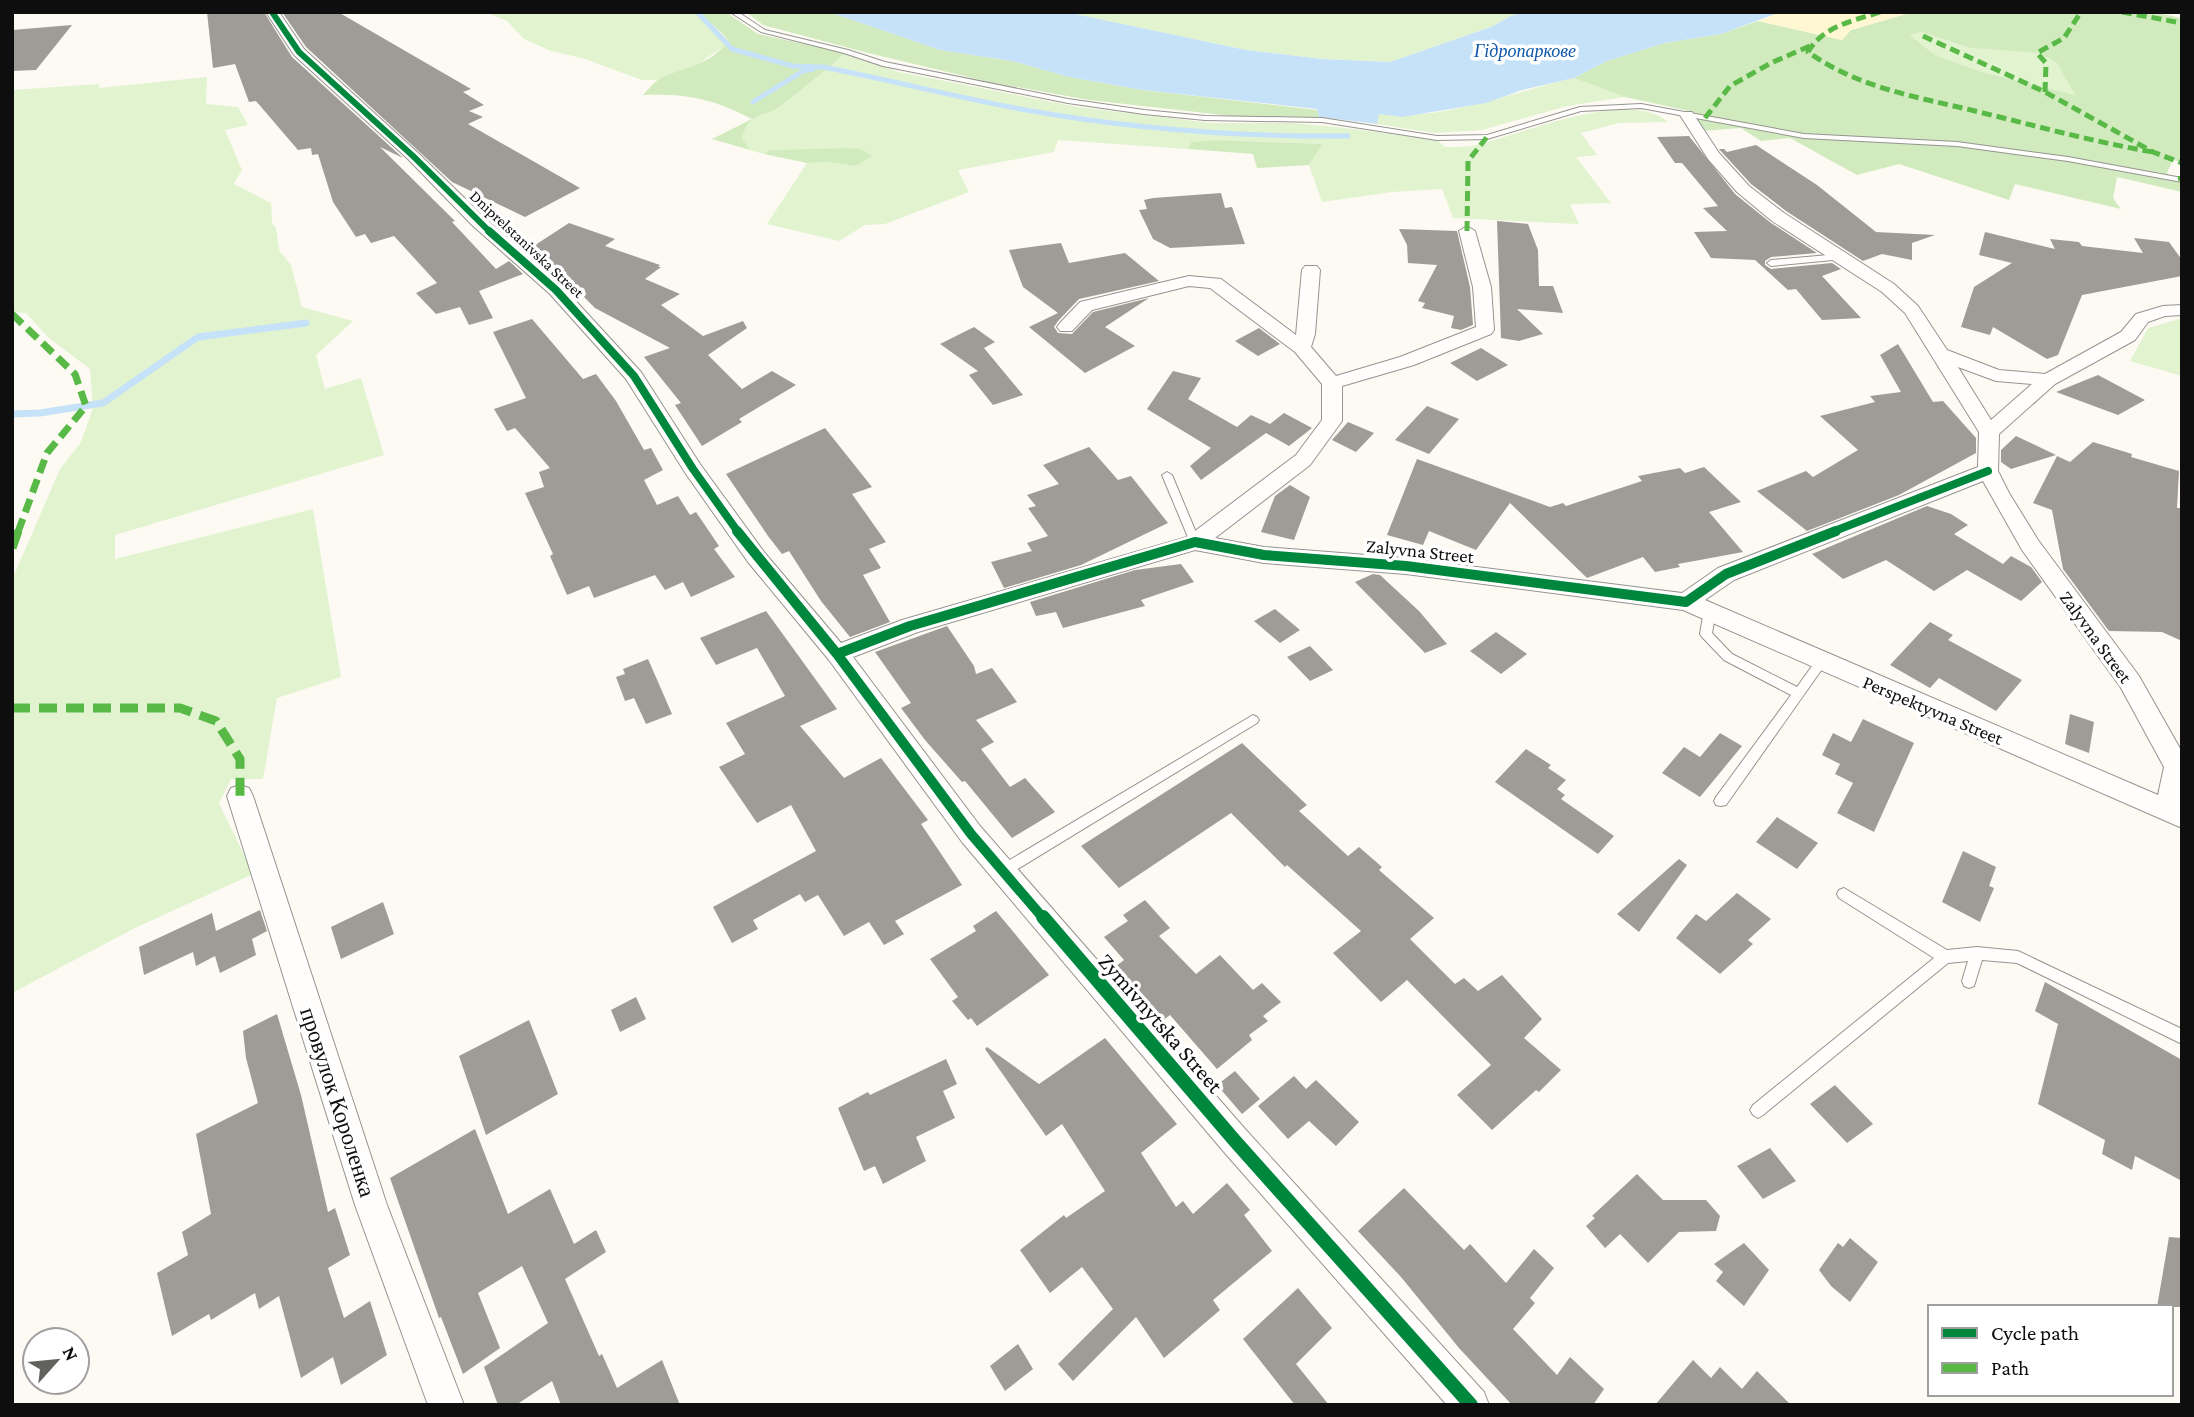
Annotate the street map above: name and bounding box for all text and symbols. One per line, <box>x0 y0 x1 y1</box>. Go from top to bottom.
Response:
water label: Гідропаркове <box>1473 41 1576 61</box>
street label: Dniprelstanivska Street <box>466 187 588 302</box>
street label: Zalyvna Street <box>1365 535 1476 567</box>
street label: Zalyvna Street <box>2056 587 2137 688</box>
street label: Perspektyvna Street <box>1860 671 2007 749</box>
street label: Zymivnytska Street <box>1093 948 1229 1098</box>
street label: провулок Короленка <box>295 1004 381 1200</box>
legend <box>1928 1305 2173 1396</box>
text: Cycle path <box>1991 1321 2079 1345</box>
north arrow <box>21 1326 91 1396</box>
text: N <box>58 1343 83 1364</box>
text: Path <box>1991 1356 2029 1380</box>

